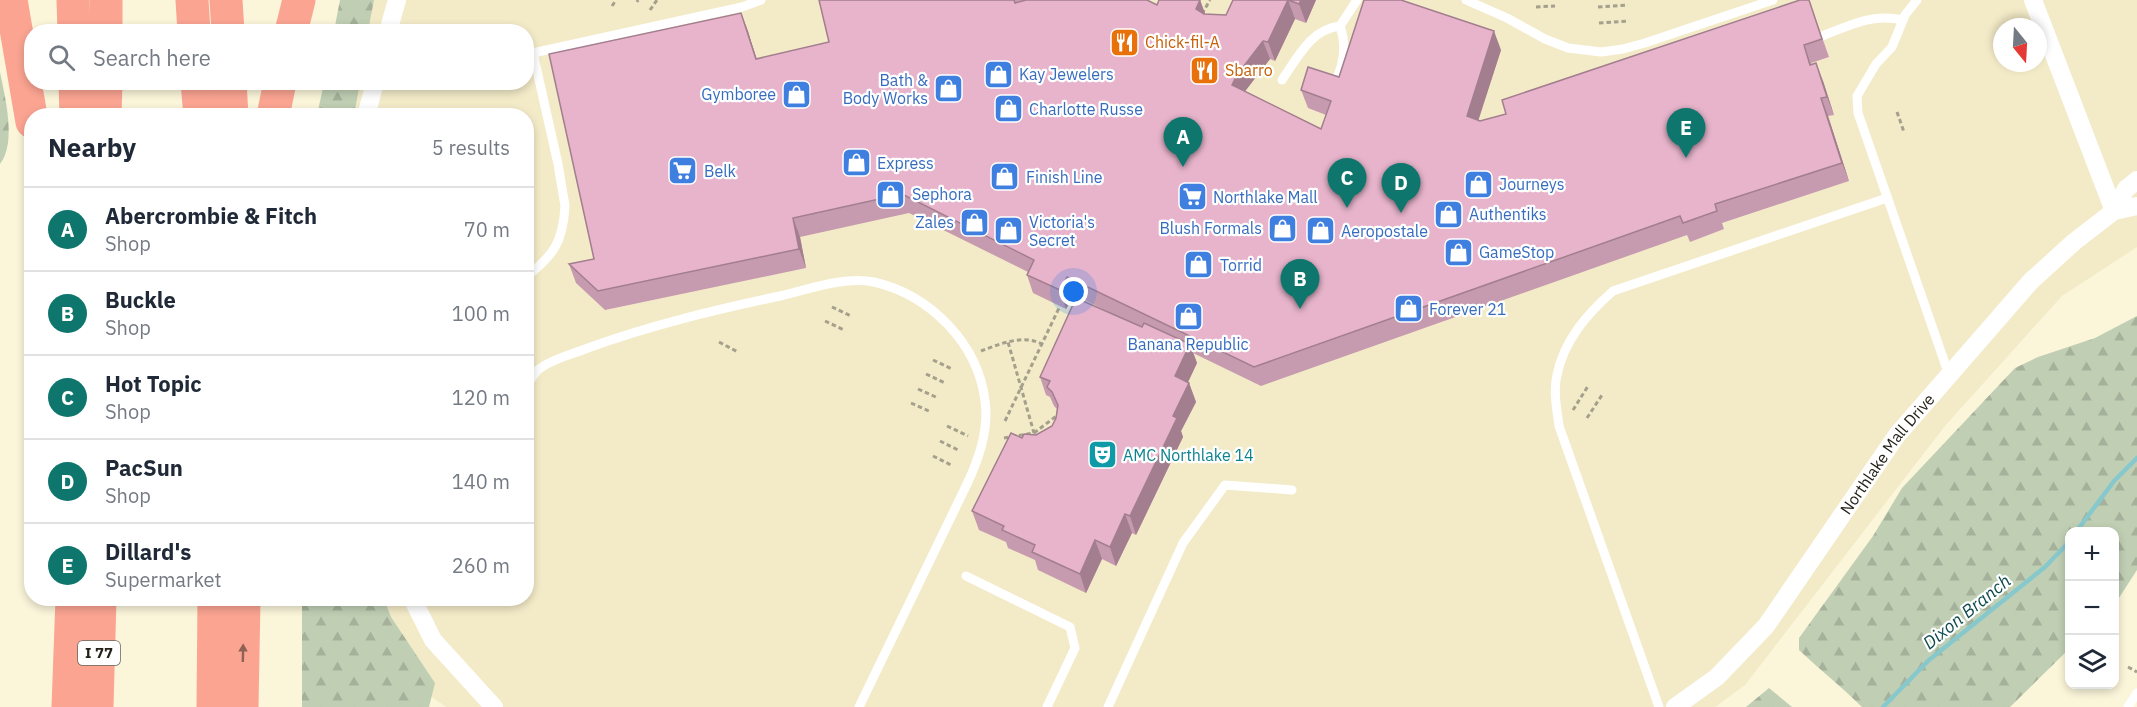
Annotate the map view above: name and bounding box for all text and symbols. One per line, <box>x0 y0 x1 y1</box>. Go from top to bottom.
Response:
north arrow <box>1993 18 2047 72</box>
search box <box>24 24 534 90</box>
restaurant icon: Chick-fil-A <box>1108 26 1140 58</box>
place label: Chick-fil-A <box>1145 32 1220 52</box>
icon: search <box>45 41 78 74</box>
text: Search here <box>93 43 211 72</box>
restaurant icon: Sbarro <box>1188 54 1220 86</box>
shop icon: Kay Jewelers <box>982 58 1014 90</box>
place label: Sbarro <box>1225 60 1273 80</box>
place label: Kay Jewelers <box>1019 64 1114 84</box>
place label: Bath & Body Works <box>843 70 928 108</box>
shop icon: Bath & Body Works <box>933 73 965 105</box>
shop icon: Gymboree <box>781 78 813 110</box>
place label: Gymboree <box>701 84 776 104</box>
shop icon: Charlotte Russe <box>992 93 1024 125</box>
place label: Charlotte Russe <box>1029 99 1143 119</box>
pin: E <box>1666 108 1706 158</box>
pin: A <box>1164 118 1202 167</box>
text: Nearby <box>48 130 136 164</box>
text: 5 results <box>432 134 510 161</box>
shop icon: Express <box>840 147 872 179</box>
place label: Express <box>877 153 934 173</box>
supermarket icon: Belk <box>667 155 699 187</box>
pin: C <box>1328 158 1366 208</box>
place label: Belk <box>704 161 737 181</box>
shop icon: Finish Line <box>989 161 1021 193</box>
pin: D <box>1382 164 1420 213</box>
place label: Finish Line <box>1026 167 1103 187</box>
shop icon: Journeys <box>1462 168 1494 200</box>
place label: Journeys <box>1499 174 1565 194</box>
shop icon: Sephora <box>875 178 907 210</box>
supermarket icon: Northlake Mall <box>1176 181 1208 213</box>
place label: Sephora <box>912 184 972 204</box>
place label: Northlake Mall <box>1213 187 1318 207</box>
shop icon: Authentiks <box>1432 198 1464 230</box>
text: Abercrombie & Fitch <box>105 201 317 230</box>
place label: Authentiks <box>1469 204 1547 224</box>
shop icon: Zales <box>959 206 991 238</box>
place label: Zales <box>915 212 954 232</box>
place label: Victoria's Secret <box>1029 212 1095 250</box>
shop icon: Blush Formals <box>1267 212 1299 244</box>
shop icon: Victoria's Secret <box>992 215 1024 247</box>
shop icon: Aeropostale <box>1304 215 1336 247</box>
text: A <box>61 216 74 243</box>
text: 70 m <box>464 216 510 243</box>
place label: Blush Formals <box>1159 218 1262 238</box>
place label: Aeropostale <box>1341 221 1428 241</box>
text: Shop <box>105 230 151 257</box>
shop icon: GameStop <box>1442 236 1474 268</box>
place label: GameStop <box>1479 242 1554 262</box>
shop icon: Torrid <box>1183 249 1215 281</box>
place label: Torrid <box>1220 255 1262 275</box>
pin: B <box>1280 260 1320 309</box>
your location <box>1059 277 1088 306</box>
text: Buckle <box>105 285 176 314</box>
shop icon: Forever 21 <box>1392 293 1424 325</box>
place label: Forever 21 <box>1429 299 1506 319</box>
text: B <box>61 300 74 327</box>
text: 100 m <box>452 300 510 327</box>
shop icon: Banana Republic <box>1172 300 1204 332</box>
text: Shop <box>105 314 151 341</box>
place label: Banana Republic <box>1128 334 1248 354</box>
text: Hot Topic <box>105 369 202 398</box>
text: C <box>61 384 74 411</box>
text: 120 m <box>452 384 510 411</box>
street label: Northlake Mall Drive <box>1836 389 1939 518</box>
text: Shop <box>105 398 151 425</box>
theatre icon: AMC Northlake 14 <box>1086 439 1118 471</box>
place label: AMC Northlake 14 <box>1123 445 1254 465</box>
text: PacSun <box>105 453 183 482</box>
text: D <box>61 468 74 495</box>
text: 140 m <box>452 468 510 495</box>
text: Shop <box>105 482 151 509</box>
map controls <box>2065 527 2119 689</box>
button: + <box>2065 527 2119 581</box>
text: Dillard's <box>105 537 191 566</box>
text: E <box>61 552 74 579</box>
text: 260 m <box>452 552 510 579</box>
text: Supermarket <box>105 566 222 593</box>
water label: Dixon Branch <box>1918 569 2015 654</box>
button: − <box>2065 581 2119 635</box>
button: layers <box>2065 635 2119 689</box>
road number: I 77 <box>78 641 120 665</box>
one-way arrow <box>238 643 248 662</box>

